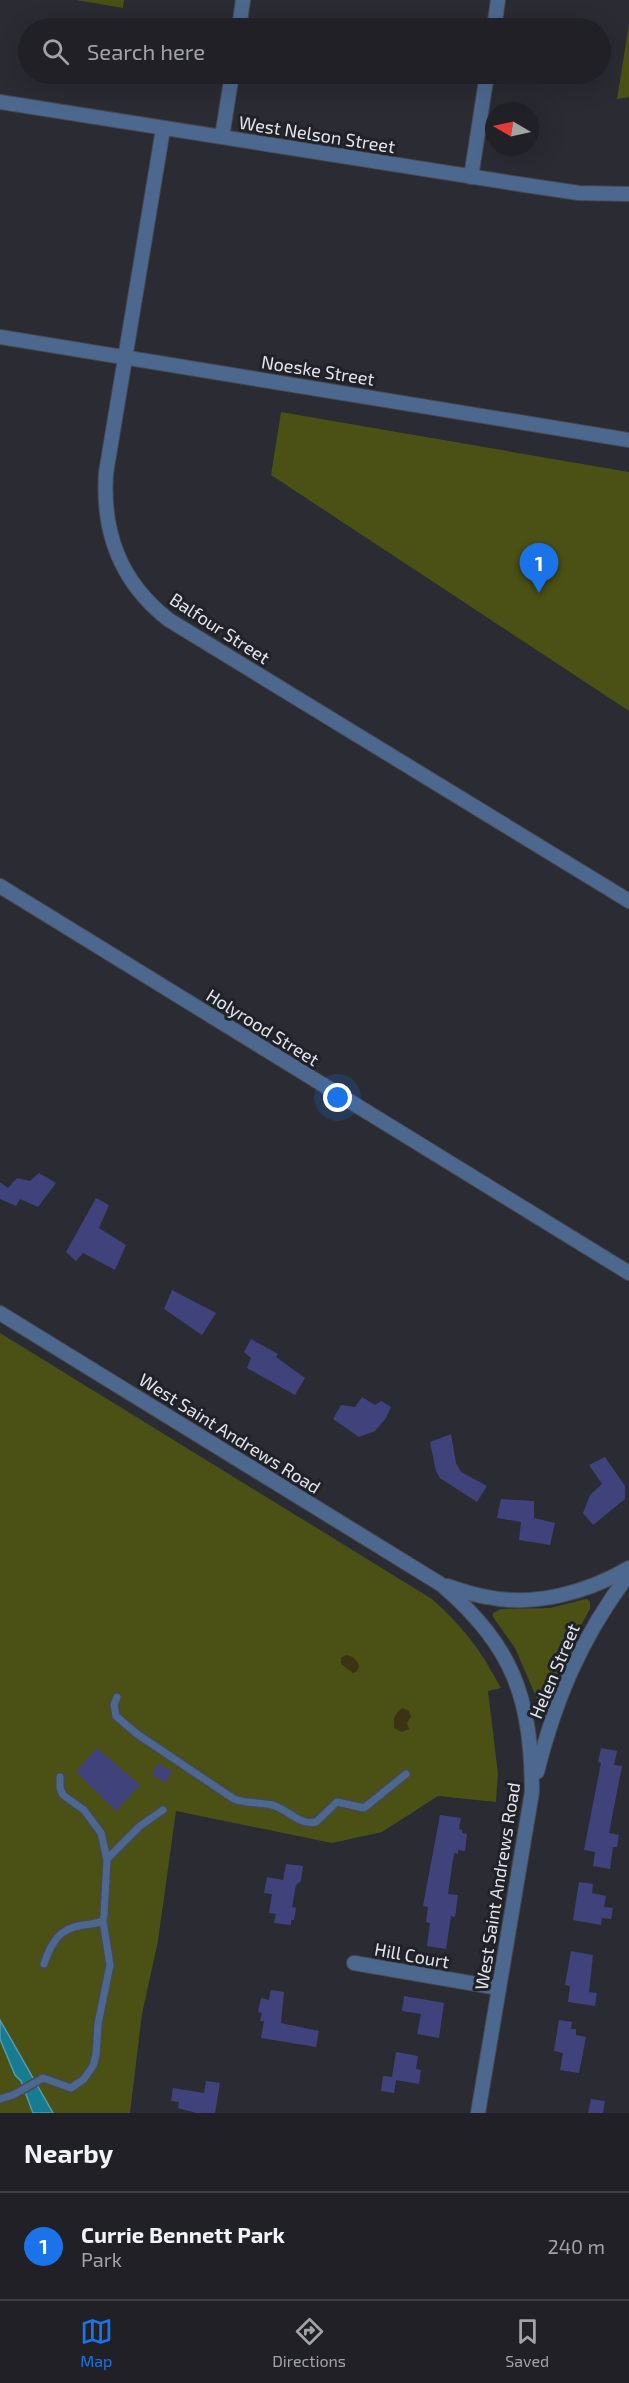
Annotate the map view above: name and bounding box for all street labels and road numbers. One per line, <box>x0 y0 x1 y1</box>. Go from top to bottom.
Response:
street label: West Nelson Street <box>237 111 397 157</box>
street label: Noeske Street <box>260 350 376 390</box>
street label: Balfour Street <box>166 588 274 668</box>
street label: Holyrood Street <box>203 984 323 1070</box>
street label: West Saint Andrews Road <box>135 1368 325 1498</box>
street label: Helen Street <box>524 1620 584 1722</box>
street label: West Saint Andrews Road <box>470 1781 524 1991</box>
street label: Hill Court <box>373 1938 451 1972</box>

